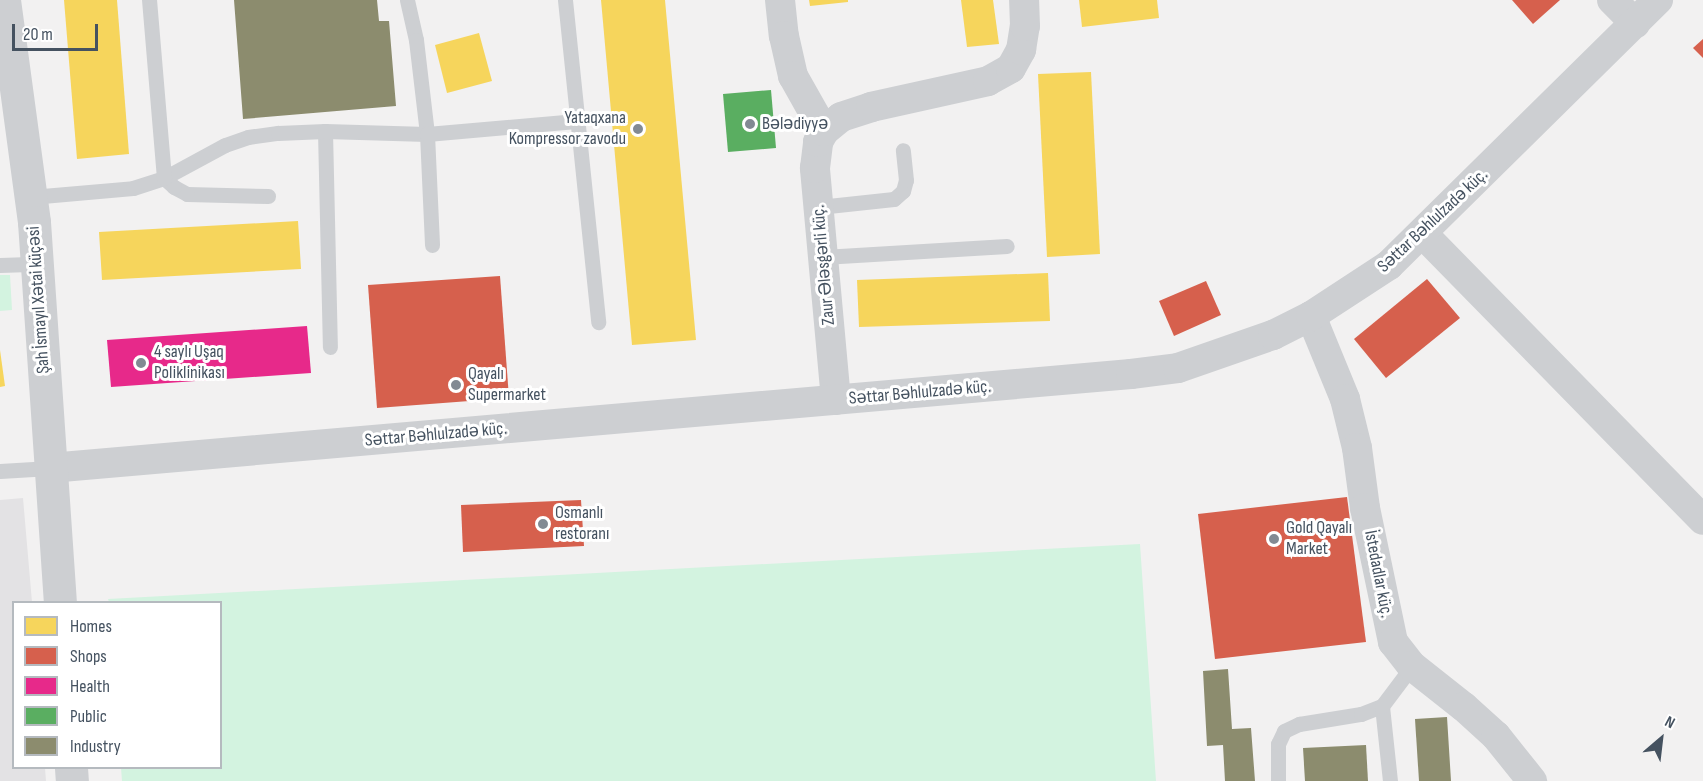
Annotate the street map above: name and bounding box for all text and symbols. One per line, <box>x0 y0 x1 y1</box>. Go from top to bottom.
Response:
scale bar <box>15 12 100 50</box>
text: 20 m <box>23 24 53 45</box>
place label: Yataqxana Kompressor zavodu <box>509 108 626 150</box>
place label: Bələdiyyə <box>762 113 828 135</box>
marker: Bələdiyyə <box>743 117 757 131</box>
marker: Yataqxana Kompressor zavodu <box>631 122 645 136</box>
street label: Səttar Bəhlulzadə küç. <box>1373 164 1493 278</box>
street label: Zaur Ələsgərli küç. <box>808 204 840 326</box>
street label: Şah İsmayıl Xətai küçəsi <box>23 226 55 374</box>
place label: 4 saylı Uşaq Poliklinikası <box>154 342 225 385</box>
marker: 4 saylı Uşaq Poliklinikası <box>132 354 150 372</box>
place label: Qayalı Supermarket <box>468 364 546 406</box>
street label: Səttar Bəhlulzadə küç. <box>848 376 992 410</box>
marker: Qayalı Supermarket <box>449 378 463 392</box>
street label: Səttar Bəhlulzadə küç. <box>364 418 508 452</box>
place label: Osmanlı restoranı <box>555 503 609 546</box>
marker: Osmanlı restoranı <box>536 517 550 531</box>
place label: Gold Qayalı Market <box>1286 518 1352 560</box>
street label: İstedadlar küç. <box>1359 529 1397 619</box>
marker: Gold Qayalı Market <box>1267 532 1281 546</box>
legend <box>12 601 222 769</box>
text: Homes <box>70 616 112 637</box>
text: Shops <box>70 646 107 667</box>
text: Health <box>70 676 110 697</box>
text: Public <box>70 706 107 727</box>
north arrow <box>1631 709 1691 769</box>
text: N <box>1661 712 1678 733</box>
text: Industry <box>70 736 121 757</box>

